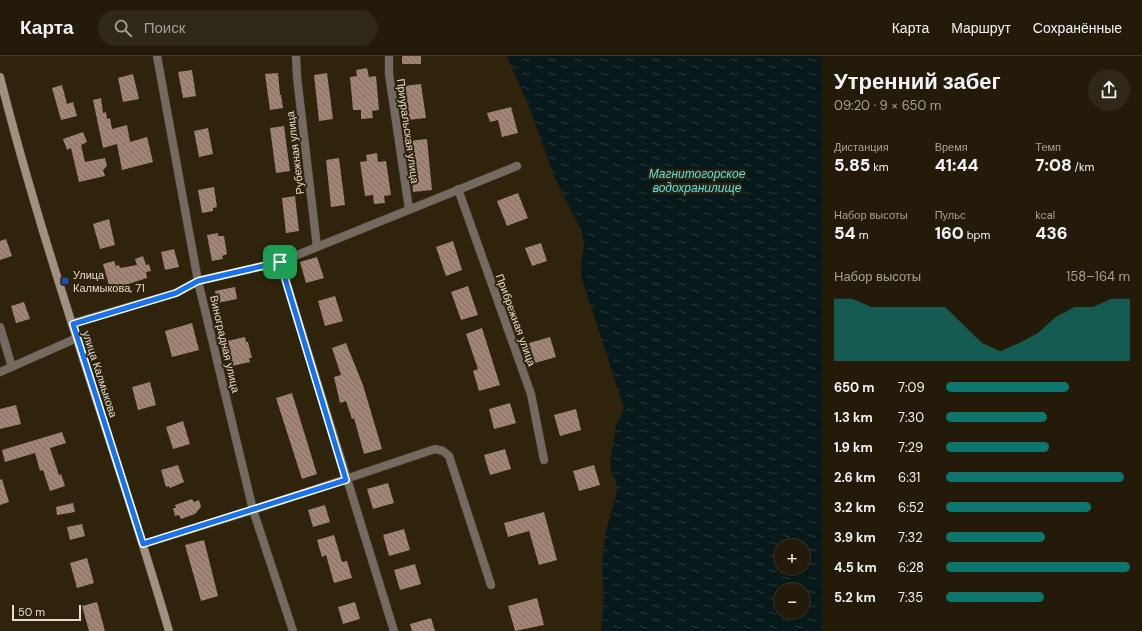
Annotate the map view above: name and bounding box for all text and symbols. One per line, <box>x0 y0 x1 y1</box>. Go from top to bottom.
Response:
search box <box>98 10 378 46</box>
text: Карта <box>20 15 74 40</box>
icon: search <box>112 17 134 39</box>
text: Поиск <box>144 18 185 38</box>
text: Карта <box>892 19 929 37</box>
text: Маршрут <box>951 19 1011 37</box>
text: Сохранённые <box>1033 19 1122 37</box>
text: Утренний забег <box>834 67 1001 96</box>
button: share <box>1088 69 1130 111</box>
street label: Приуральская улица <box>394 78 422 185</box>
text: 09:20 · 9 × 650 m <box>834 97 941 114</box>
street label: Рубежная улица <box>283 110 307 195</box>
text: Дистанция <box>834 140 889 154</box>
text: Время <box>935 140 968 154</box>
text: Темп <box>1035 140 1061 154</box>
text: 5.85 <box>834 154 870 176</box>
text: 41:44 <box>935 154 979 176</box>
text: 7:08 <box>1035 154 1072 176</box>
text: km <box>870 160 889 174</box>
text: /km <box>1072 160 1094 174</box>
water label: Магнитогорское водохранилище <box>649 166 746 196</box>
text: Набор высоты <box>834 208 908 222</box>
text: Пульс <box>935 208 965 222</box>
text: kcal <box>1035 208 1055 222</box>
text: 54 <box>834 222 856 244</box>
text: 160 <box>935 222 964 244</box>
text: 436 <box>1035 222 1068 244</box>
text: m <box>856 228 868 242</box>
text: bpm <box>964 228 990 242</box>
pin <box>263 245 297 279</box>
icon: arrive <box>269 251 291 273</box>
place label: Улица Калмыкова, 71 <box>73 268 145 295</box>
text: Набор высоты <box>834 268 921 285</box>
text: 158–164 m <box>1066 268 1130 285</box>
street label: Прибрежная улица <box>493 272 540 369</box>
marker: Улица Калмыкова, 71 <box>60 276 70 286</box>
street label: Виноградная улица <box>207 294 243 395</box>
street label: улица Калмыкова <box>79 329 121 420</box>
text: 650 m <box>834 379 875 396</box>
text: 7:09 <box>898 379 925 396</box>
text: 1.3 km <box>834 409 873 426</box>
text: 7:30 <box>898 409 924 426</box>
text: 1.9 km <box>834 439 873 456</box>
text: 7:29 <box>898 439 923 456</box>
text: 2.6 km <box>834 469 875 486</box>
text: 6:31 <box>898 469 920 486</box>
text: 3.2 km <box>834 499 875 516</box>
text: 6:52 <box>898 499 924 516</box>
text: 3.9 km <box>834 529 876 546</box>
text: 7:32 <box>898 529 923 546</box>
map controls <box>774 539 810 619</box>
button: + <box>774 539 810 575</box>
text: 4.5 km <box>834 559 877 576</box>
text: 6:28 <box>898 559 924 576</box>
button: − <box>774 583 810 619</box>
text: 5.2 km <box>834 589 876 606</box>
text: 7:35 <box>898 589 923 606</box>
scale bar <box>12 603 81 622</box>
text: 50 m <box>18 605 45 619</box>

